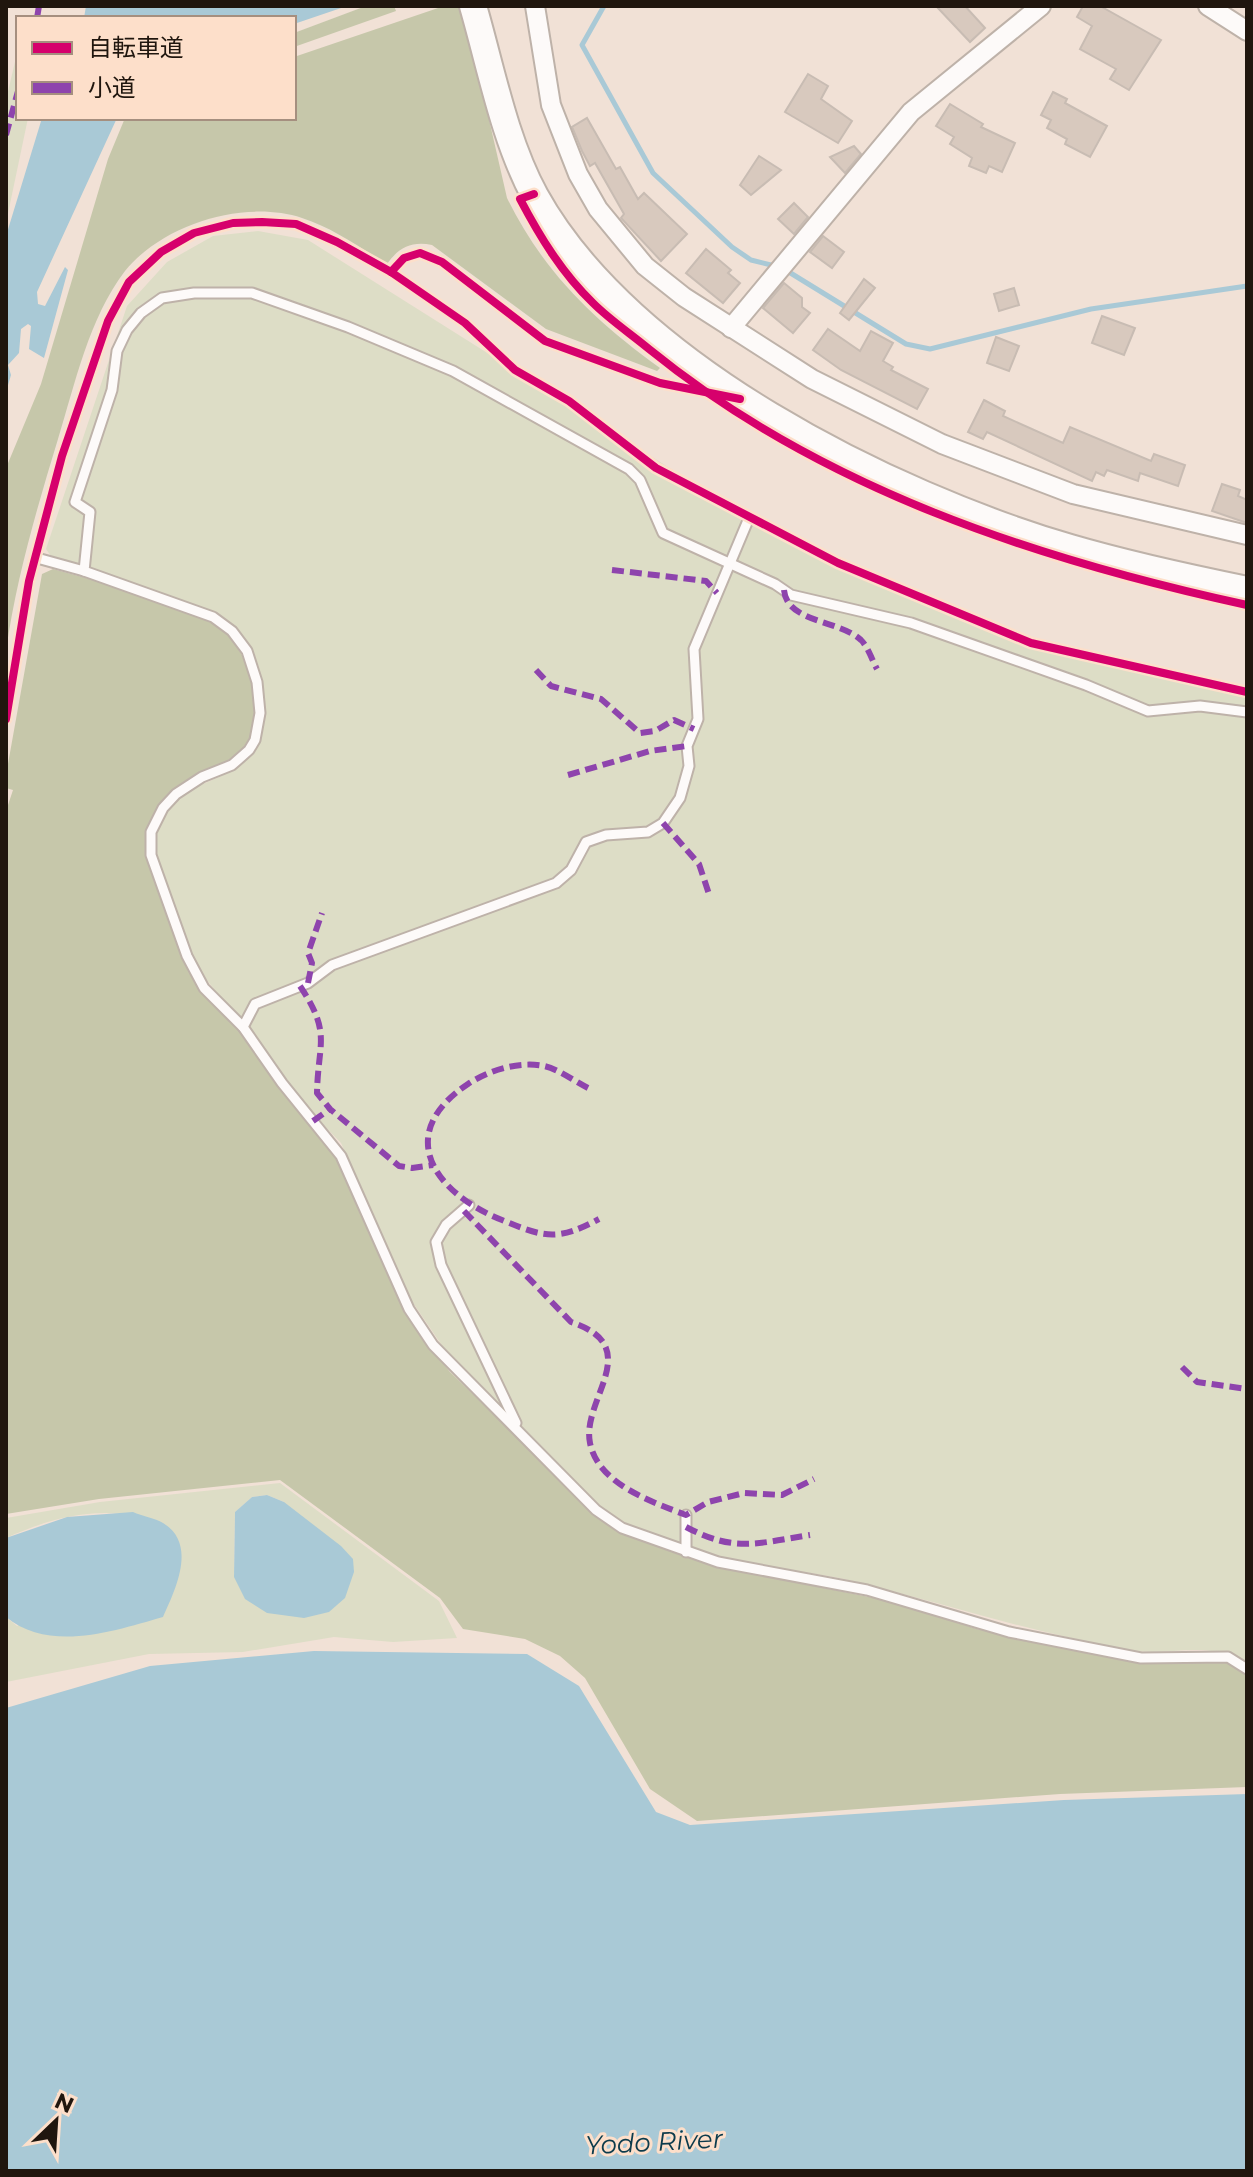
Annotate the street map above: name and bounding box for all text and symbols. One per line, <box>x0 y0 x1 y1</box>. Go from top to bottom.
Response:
legend <box>16 16 296 120</box>
text: 自転車道 <box>88 33 184 62</box>
text: 小道 <box>88 73 136 102</box>
north arrow <box>16 2081 96 2161</box>
text: N <box>50 2087 78 2119</box>
water label: Yodo River <box>584 2122 724 2162</box>

